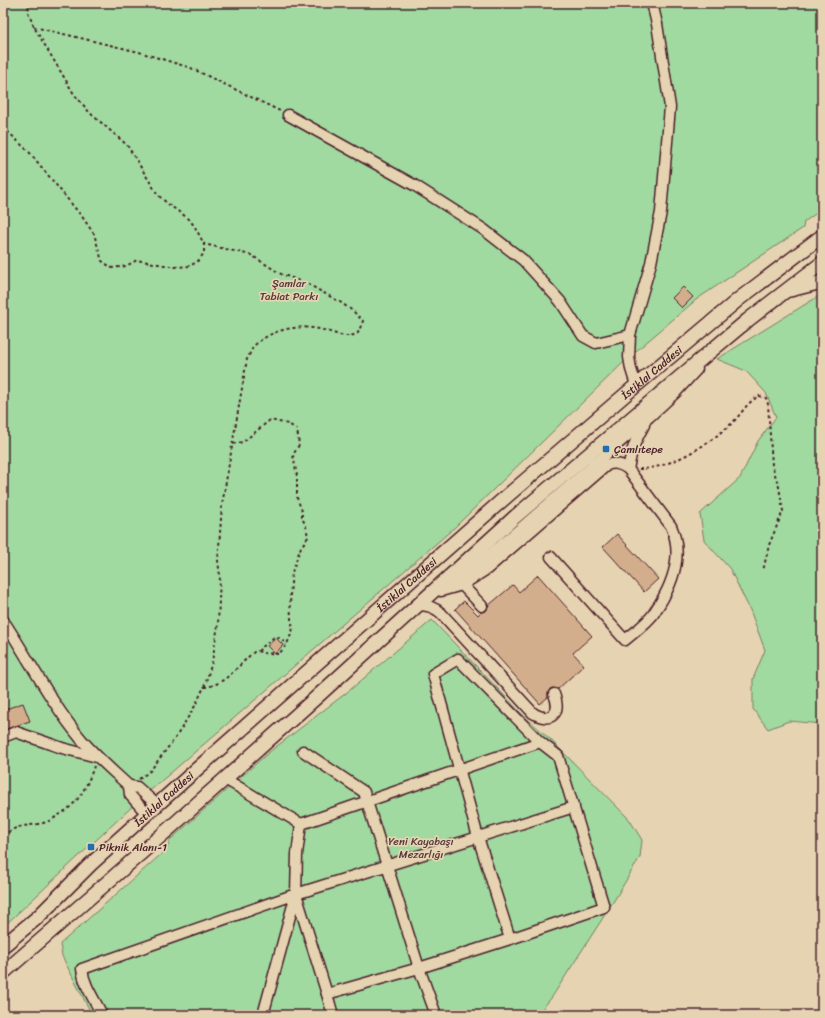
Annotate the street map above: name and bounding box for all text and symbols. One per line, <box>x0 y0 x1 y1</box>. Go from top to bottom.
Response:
park label: Şamlar Tabiat Parkı <box>260 274 318 306</box>
street label: İstiklal Caddesi <box>616 340 687 405</box>
place label: Çamlıtepe <box>614 440 663 459</box>
marker: Çamlıtepe <box>601 444 611 454</box>
street label: İstiklal Caddesi <box>371 552 442 617</box>
street label: İstiklal Caddesi <box>128 766 199 832</box>
park label: Yeni Kayabaşı Mezarlığı <box>388 832 454 864</box>
place label: Piknik Alanı-1 <box>99 838 167 857</box>
marker: Piknik Alanı-1 <box>86 842 96 852</box>

